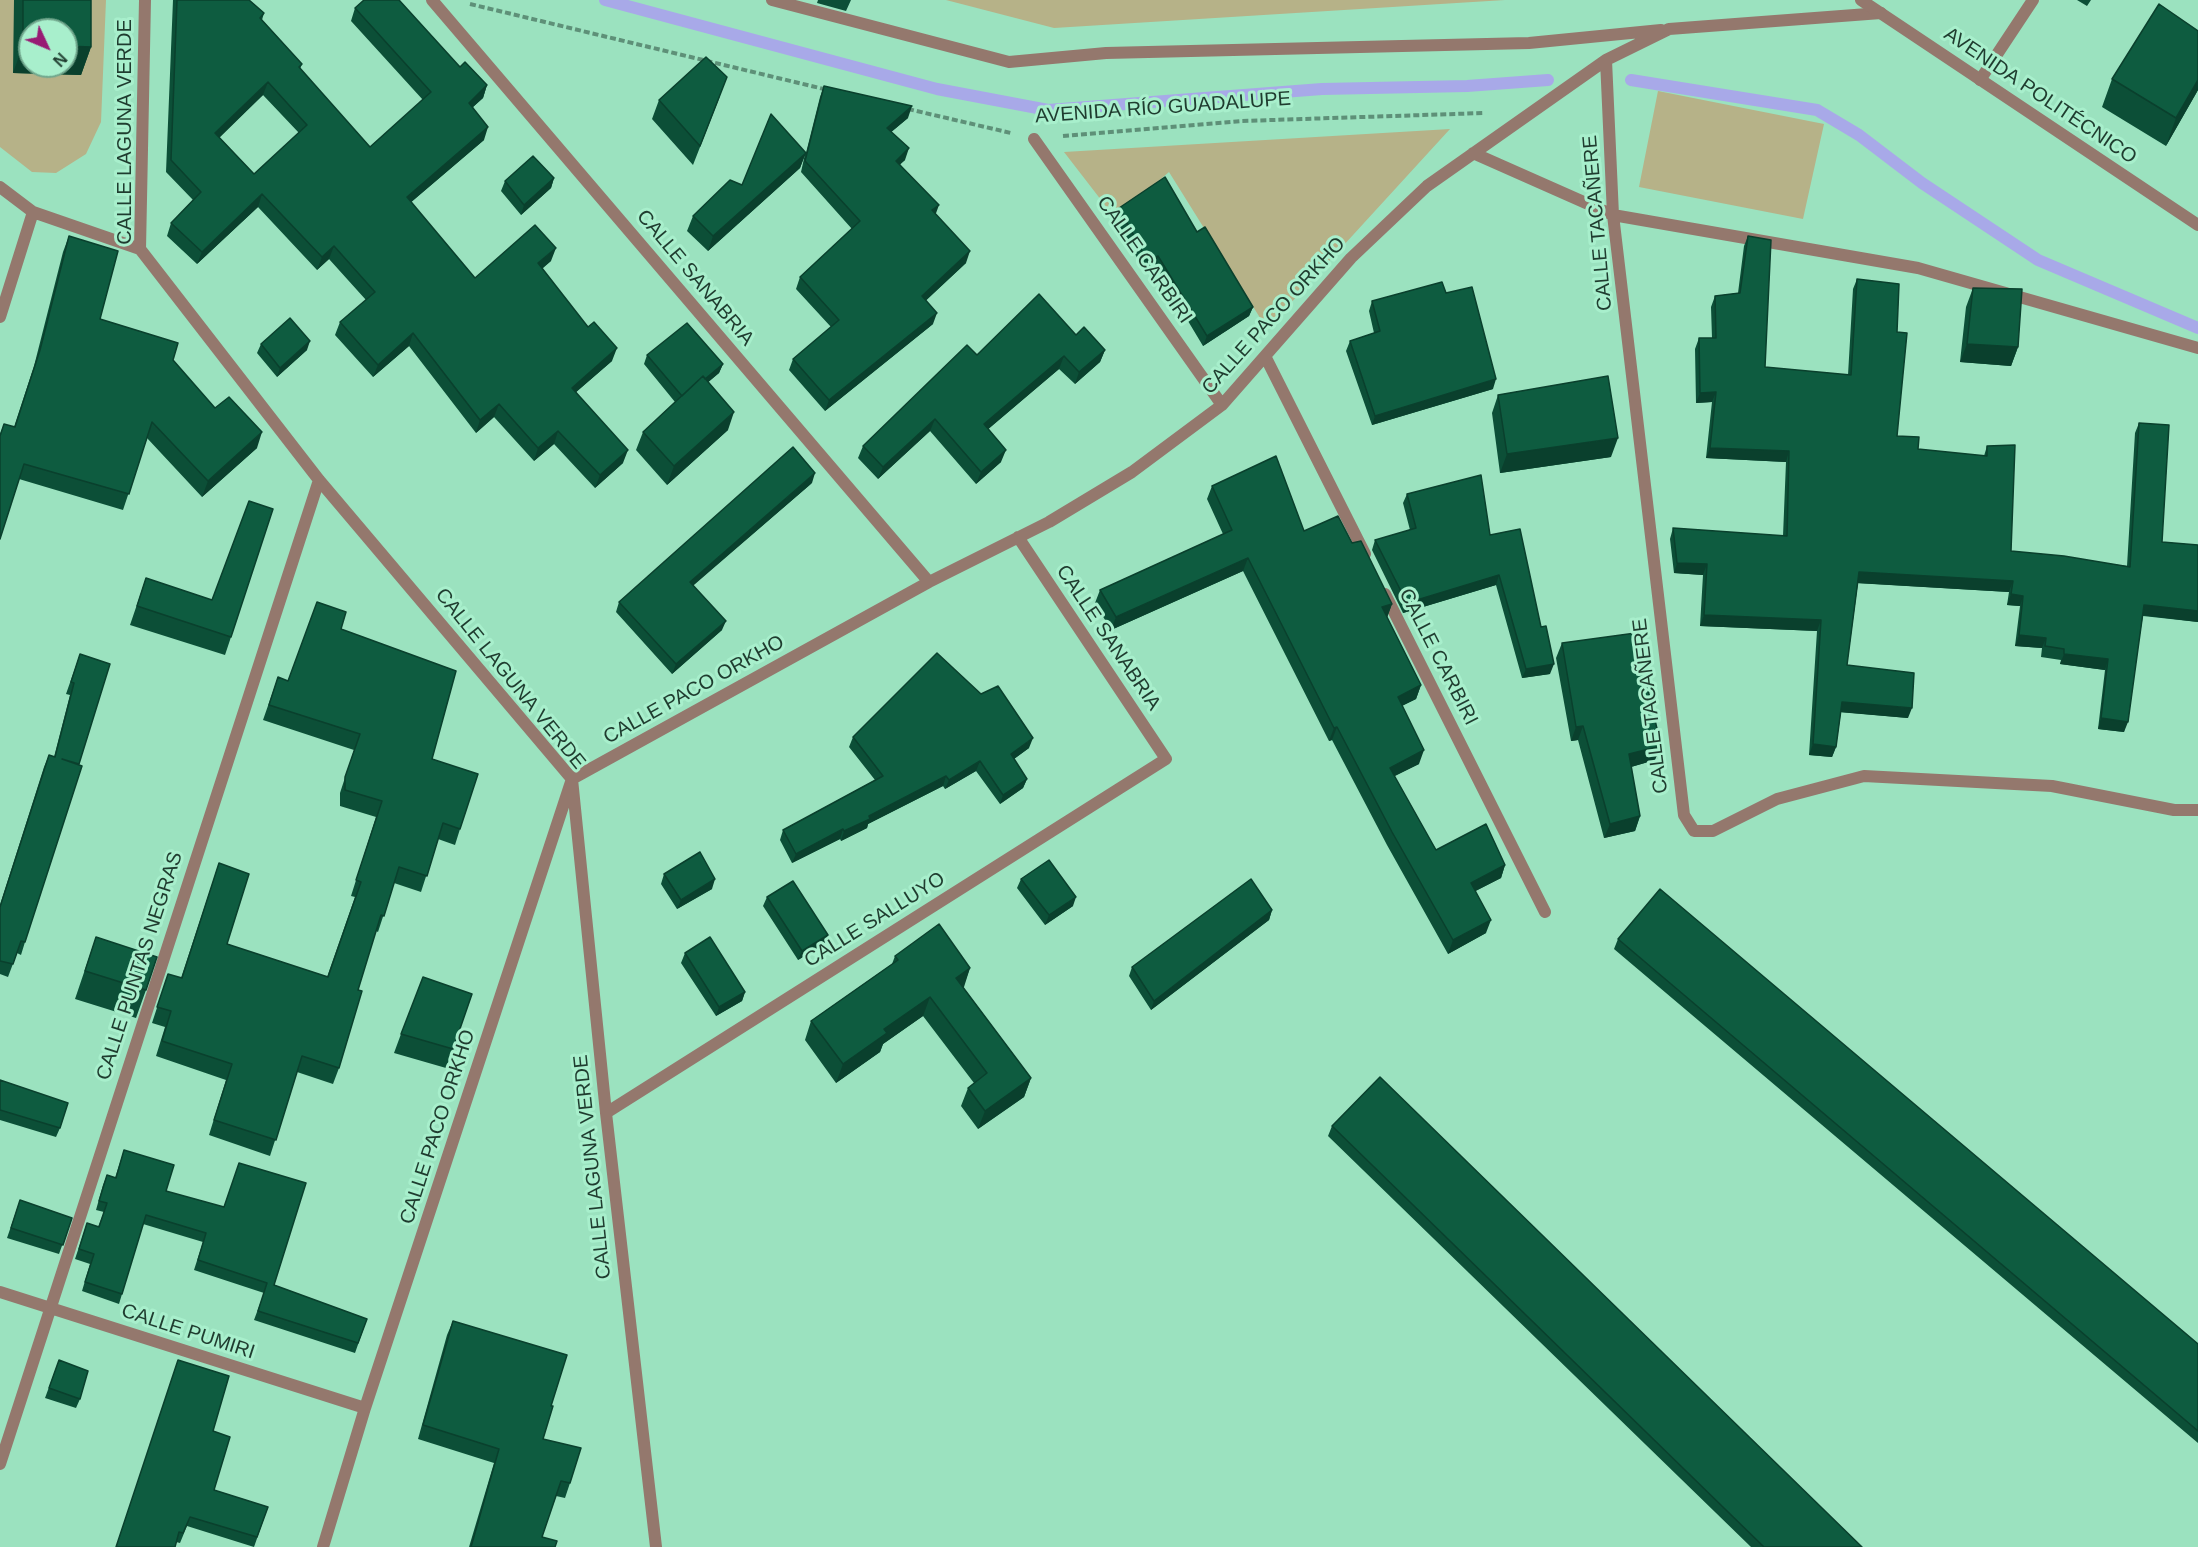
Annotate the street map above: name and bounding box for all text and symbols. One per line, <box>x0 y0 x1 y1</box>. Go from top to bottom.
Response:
north arrow <box>18 18 78 78</box>
street label: CALLE LAGUNA VERDE <box>113 19 137 245</box>
street label: AVENIDA POLITÉCNICO <box>1939 22 2141 170</box>
text: N <box>50 49 70 70</box>
street label: AVENIDA RÍO GUADALUPE <box>1034 87 1292 129</box>
street label: CALLE TACAÑERE <box>1578 134 1618 312</box>
street label: CALLE CARBIRI <box>1091 192 1197 328</box>
street label: CALLE SANABRIA <box>631 205 759 351</box>
street label: CALLE PACO ORKHO <box>1197 233 1351 399</box>
street label: CALLE SANABRIA <box>1051 561 1165 715</box>
street label: CALLE LAGUNA VERDE <box>430 584 590 774</box>
street label: CALLE CARBIRI <box>1393 585 1483 729</box>
street label: CALLE TACAÑERE <box>1628 617 1674 795</box>
street label: CALLE PACO ORKHO <box>599 630 789 750</box>
street label: CALLE PUNTAS NEGRAS <box>92 849 188 1083</box>
street label: CALLE SALLUYO <box>800 867 950 973</box>
street label: CALLE PACO ORKHO <box>395 1027 481 1227</box>
street label: CALLE LAGUNA VERDE <box>569 1054 617 1280</box>
street label: CALLE PUMIRI <box>118 1299 258 1365</box>

